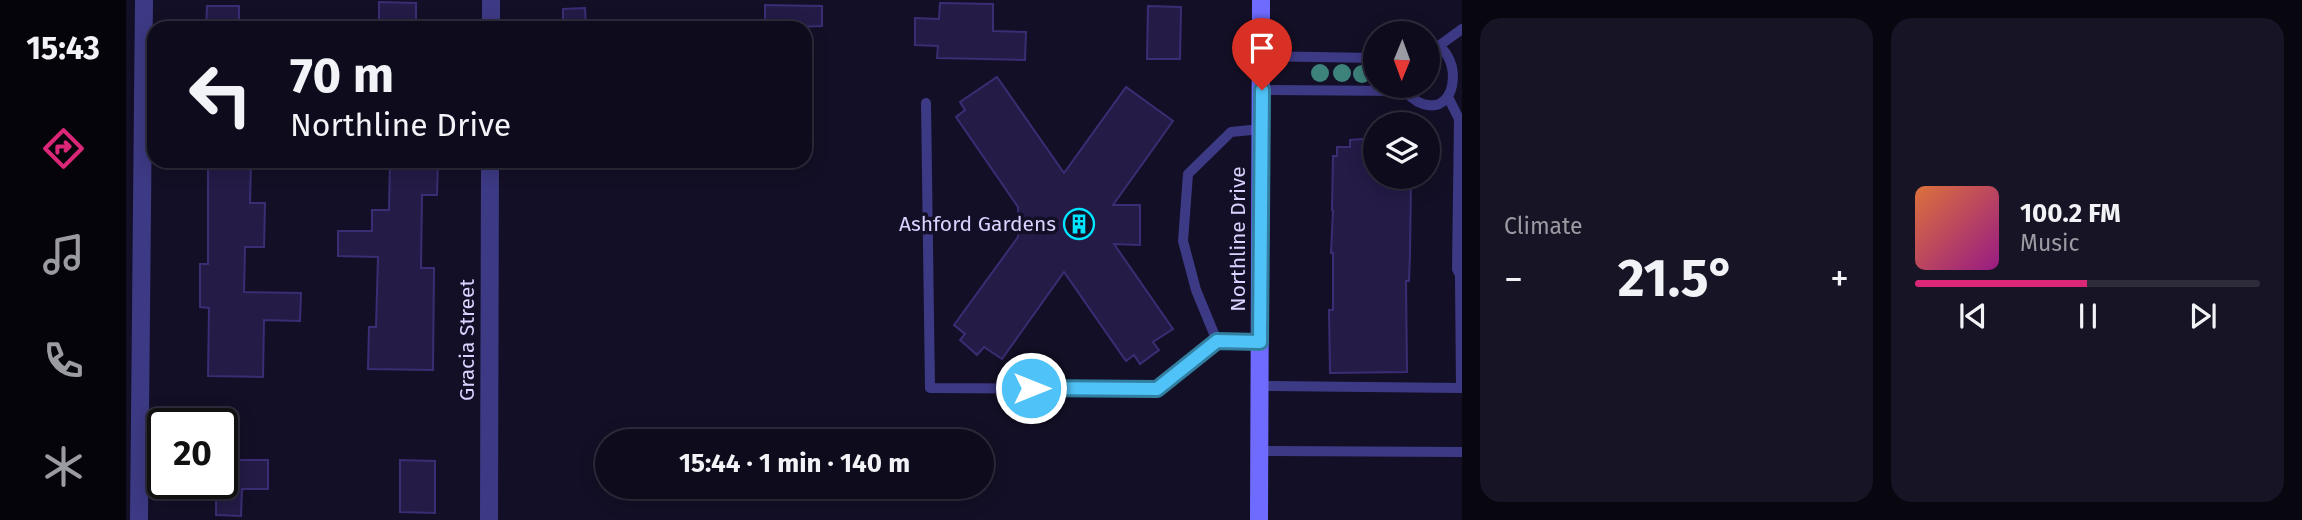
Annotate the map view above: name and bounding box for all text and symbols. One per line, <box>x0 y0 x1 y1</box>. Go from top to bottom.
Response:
pin <box>1232 18 1292 90</box>
north arrow <box>1363 21 1440 98</box>
map controls <box>1363 21 1440 189</box>
text: 15:43 <box>26 29 100 67</box>
icon: arrive <box>1243 29 1281 67</box>
text: 70 m <box>290 46 394 105</box>
icon: left <box>175 49 266 140</box>
text: Northline Drive <box>290 106 511 144</box>
button: layers <box>1363 112 1440 189</box>
icon: directions <box>39 124 88 173</box>
street label: Northline Drive <box>1225 166 1251 312</box>
text: 100.2 FM <box>2020 198 2121 229</box>
building icon: Ashford Gardens <box>1062 207 1096 241</box>
place label: Ashford Gardens <box>899 211 1056 237</box>
text: Climate <box>1504 212 1583 240</box>
text: Music <box>2020 229 2080 257</box>
icon: music <box>39 230 88 279</box>
text: 21.5° <box>1618 247 1735 310</box>
text: − <box>1504 256 1523 302</box>
text: + <box>1830 256 1849 302</box>
street label: Gracia Street <box>454 279 480 401</box>
icon: previous <box>1954 297 1992 335</box>
icon: pause <box>2069 297 2107 335</box>
icon: next <box>2184 297 2222 335</box>
icon: phone <box>39 336 88 385</box>
position arrow <box>994 351 1068 425</box>
speed limit sign: 20 <box>147 408 238 499</box>
icon: climate <box>39 442 88 491</box>
text: 15:44 · 1 min · 140 m <box>679 448 910 479</box>

